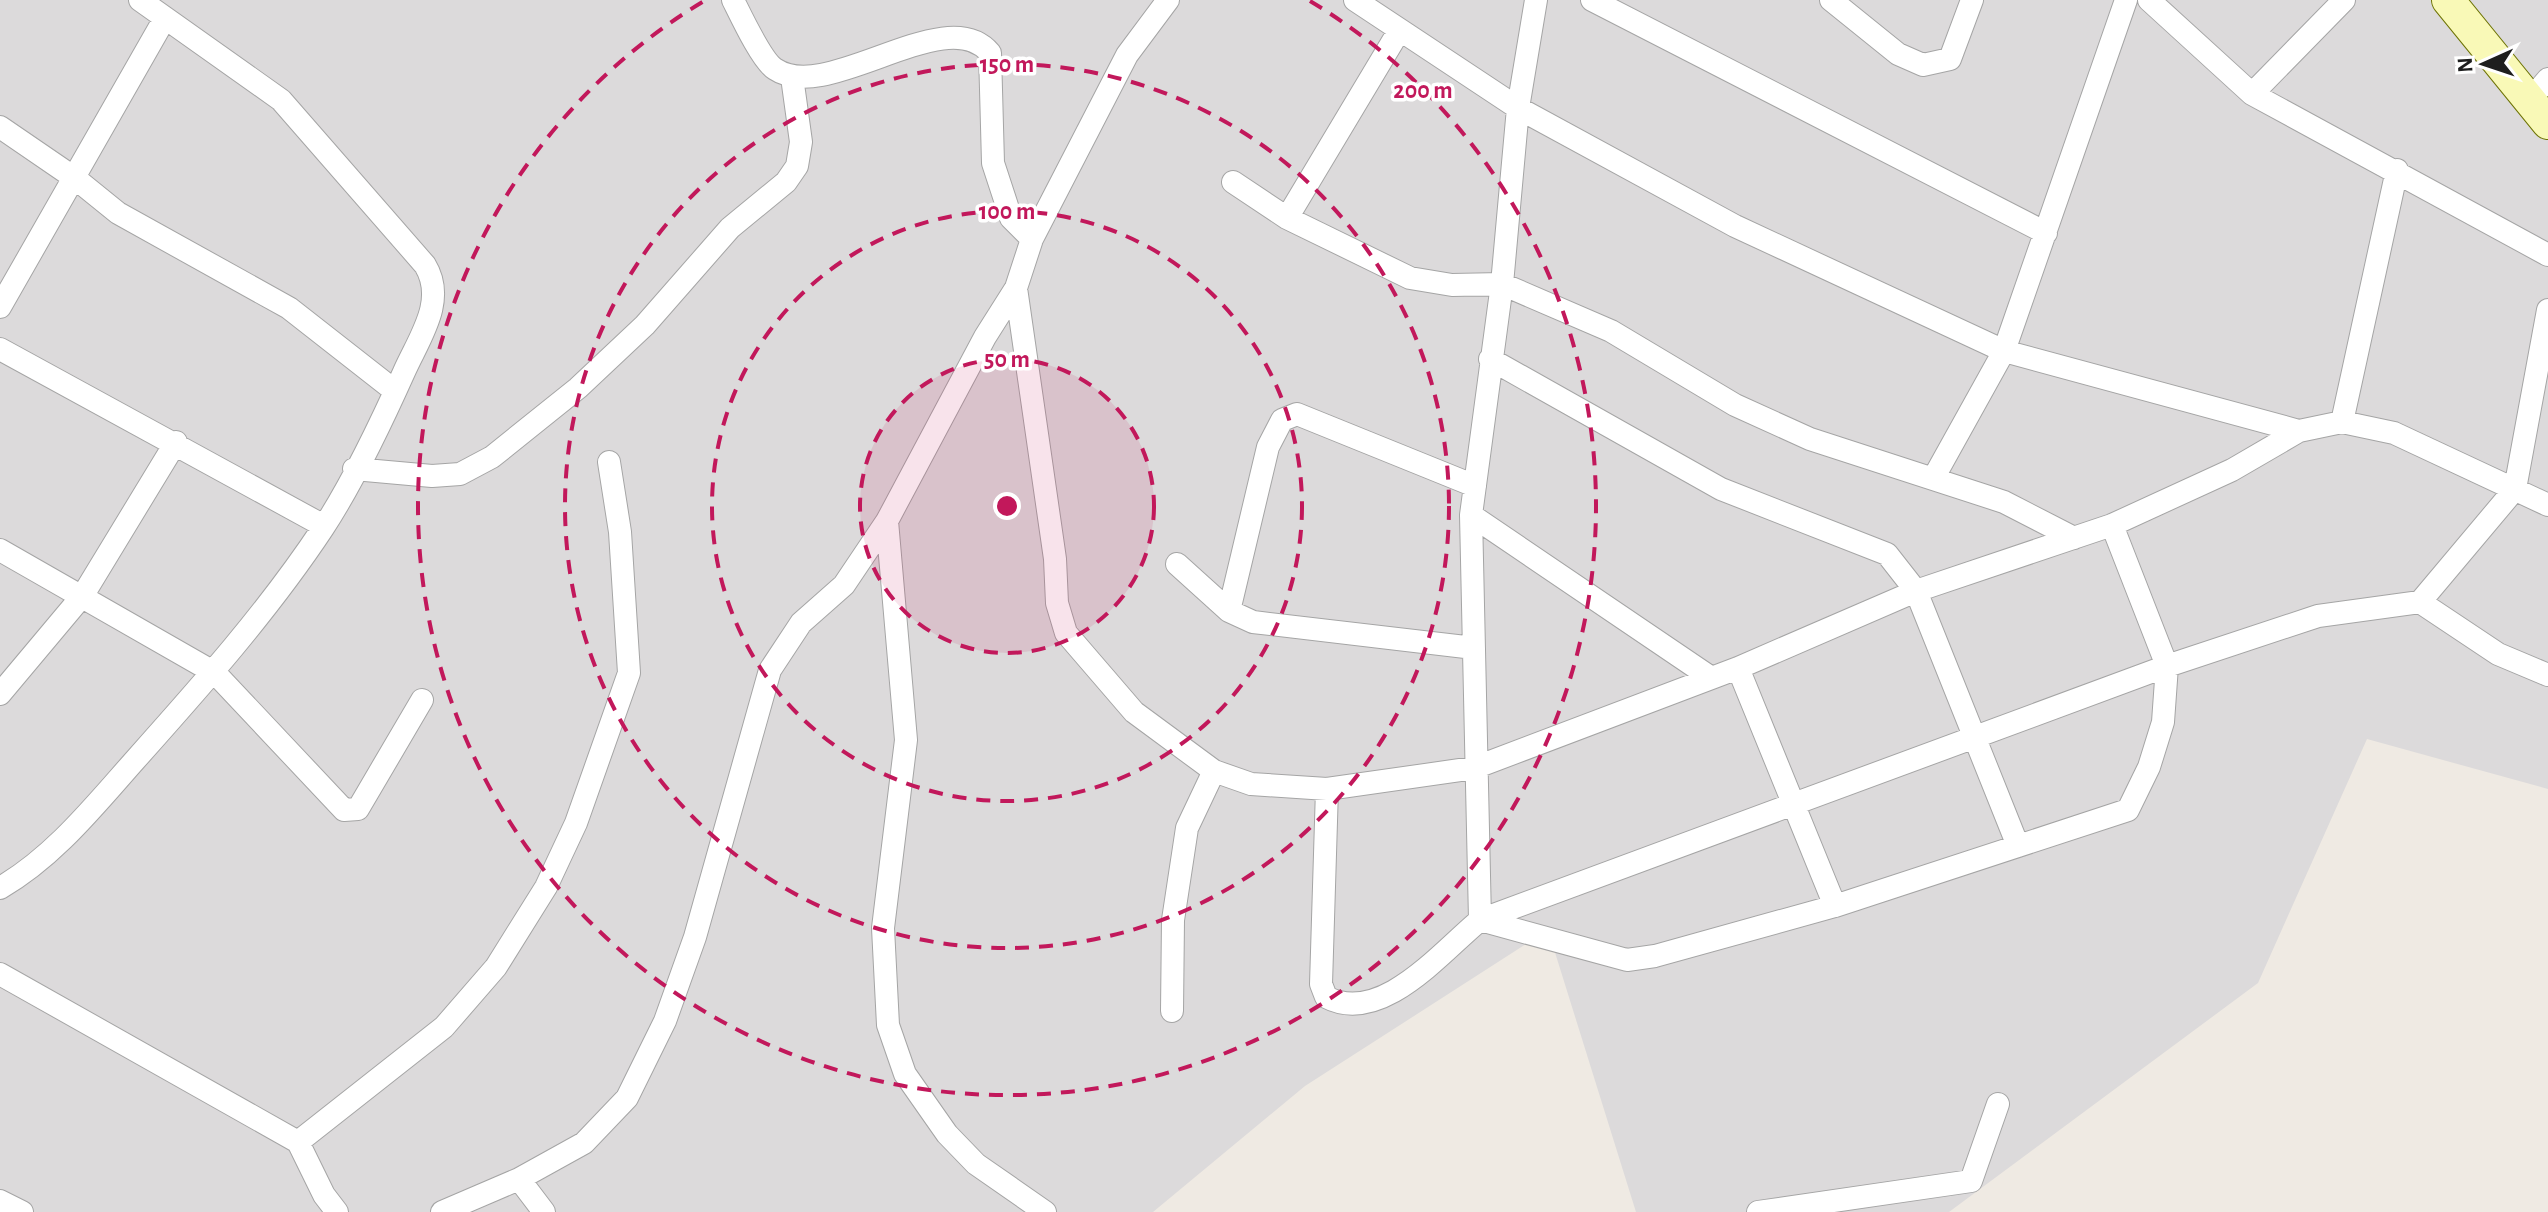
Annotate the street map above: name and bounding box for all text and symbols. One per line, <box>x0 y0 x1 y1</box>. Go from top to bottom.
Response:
north arrow <box>2444 24 2524 104</box>
text: 150 m <box>980 53 1034 77</box>
text: N <box>2454 57 2476 73</box>
text: 200 m <box>1393 79 1453 103</box>
text: 100 m <box>979 200 1035 224</box>
text: 50 m <box>984 348 1030 372</box>
centre of rings <box>993 492 1021 520</box>

